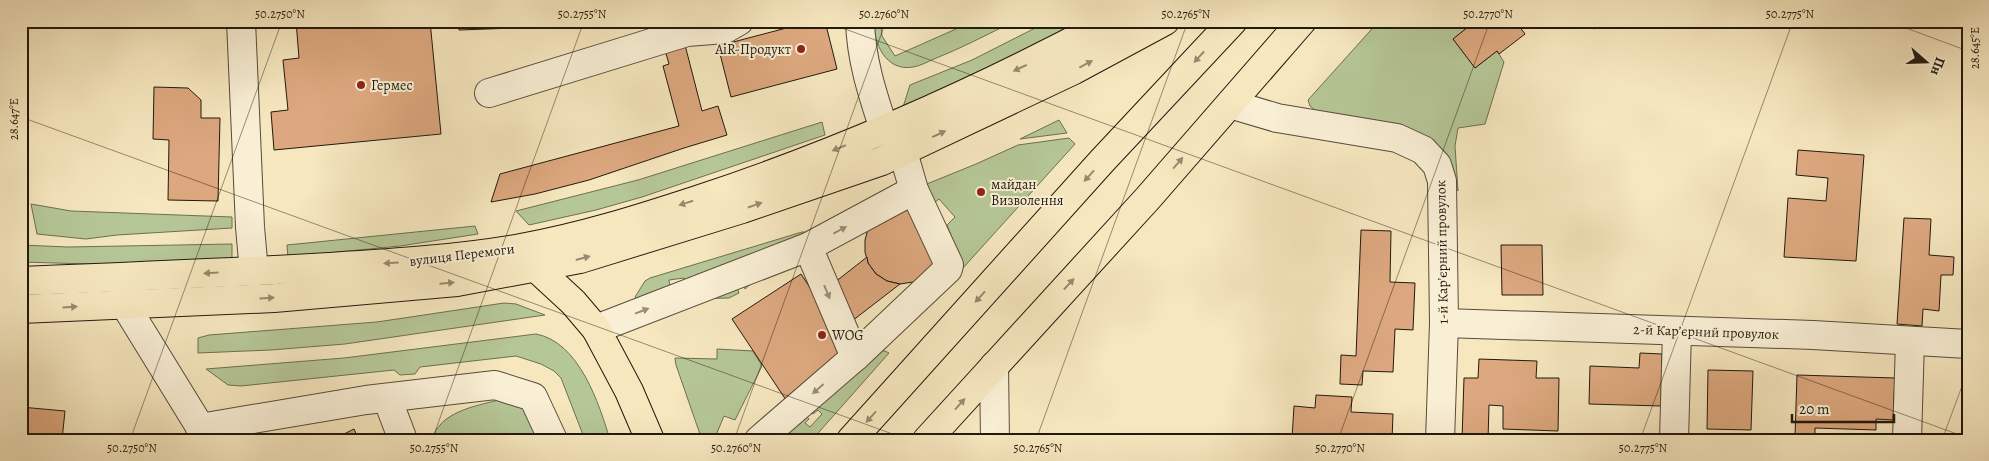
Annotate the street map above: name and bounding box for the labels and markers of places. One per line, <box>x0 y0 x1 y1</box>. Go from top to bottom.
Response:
place label: AiR-Продукт <box>714 40 791 59</box>
marker: AiR-Продукт <box>795 43 807 55</box>
place label: Гермес <box>371 76 413 95</box>
marker: Гермес <box>355 79 367 91</box>
place label: майдан Визволення <box>991 175 1064 210</box>
marker: майдан Визволення <box>975 186 987 198</box>
place label: WOG <box>831 326 864 345</box>
marker: WOG <box>816 329 828 341</box>

